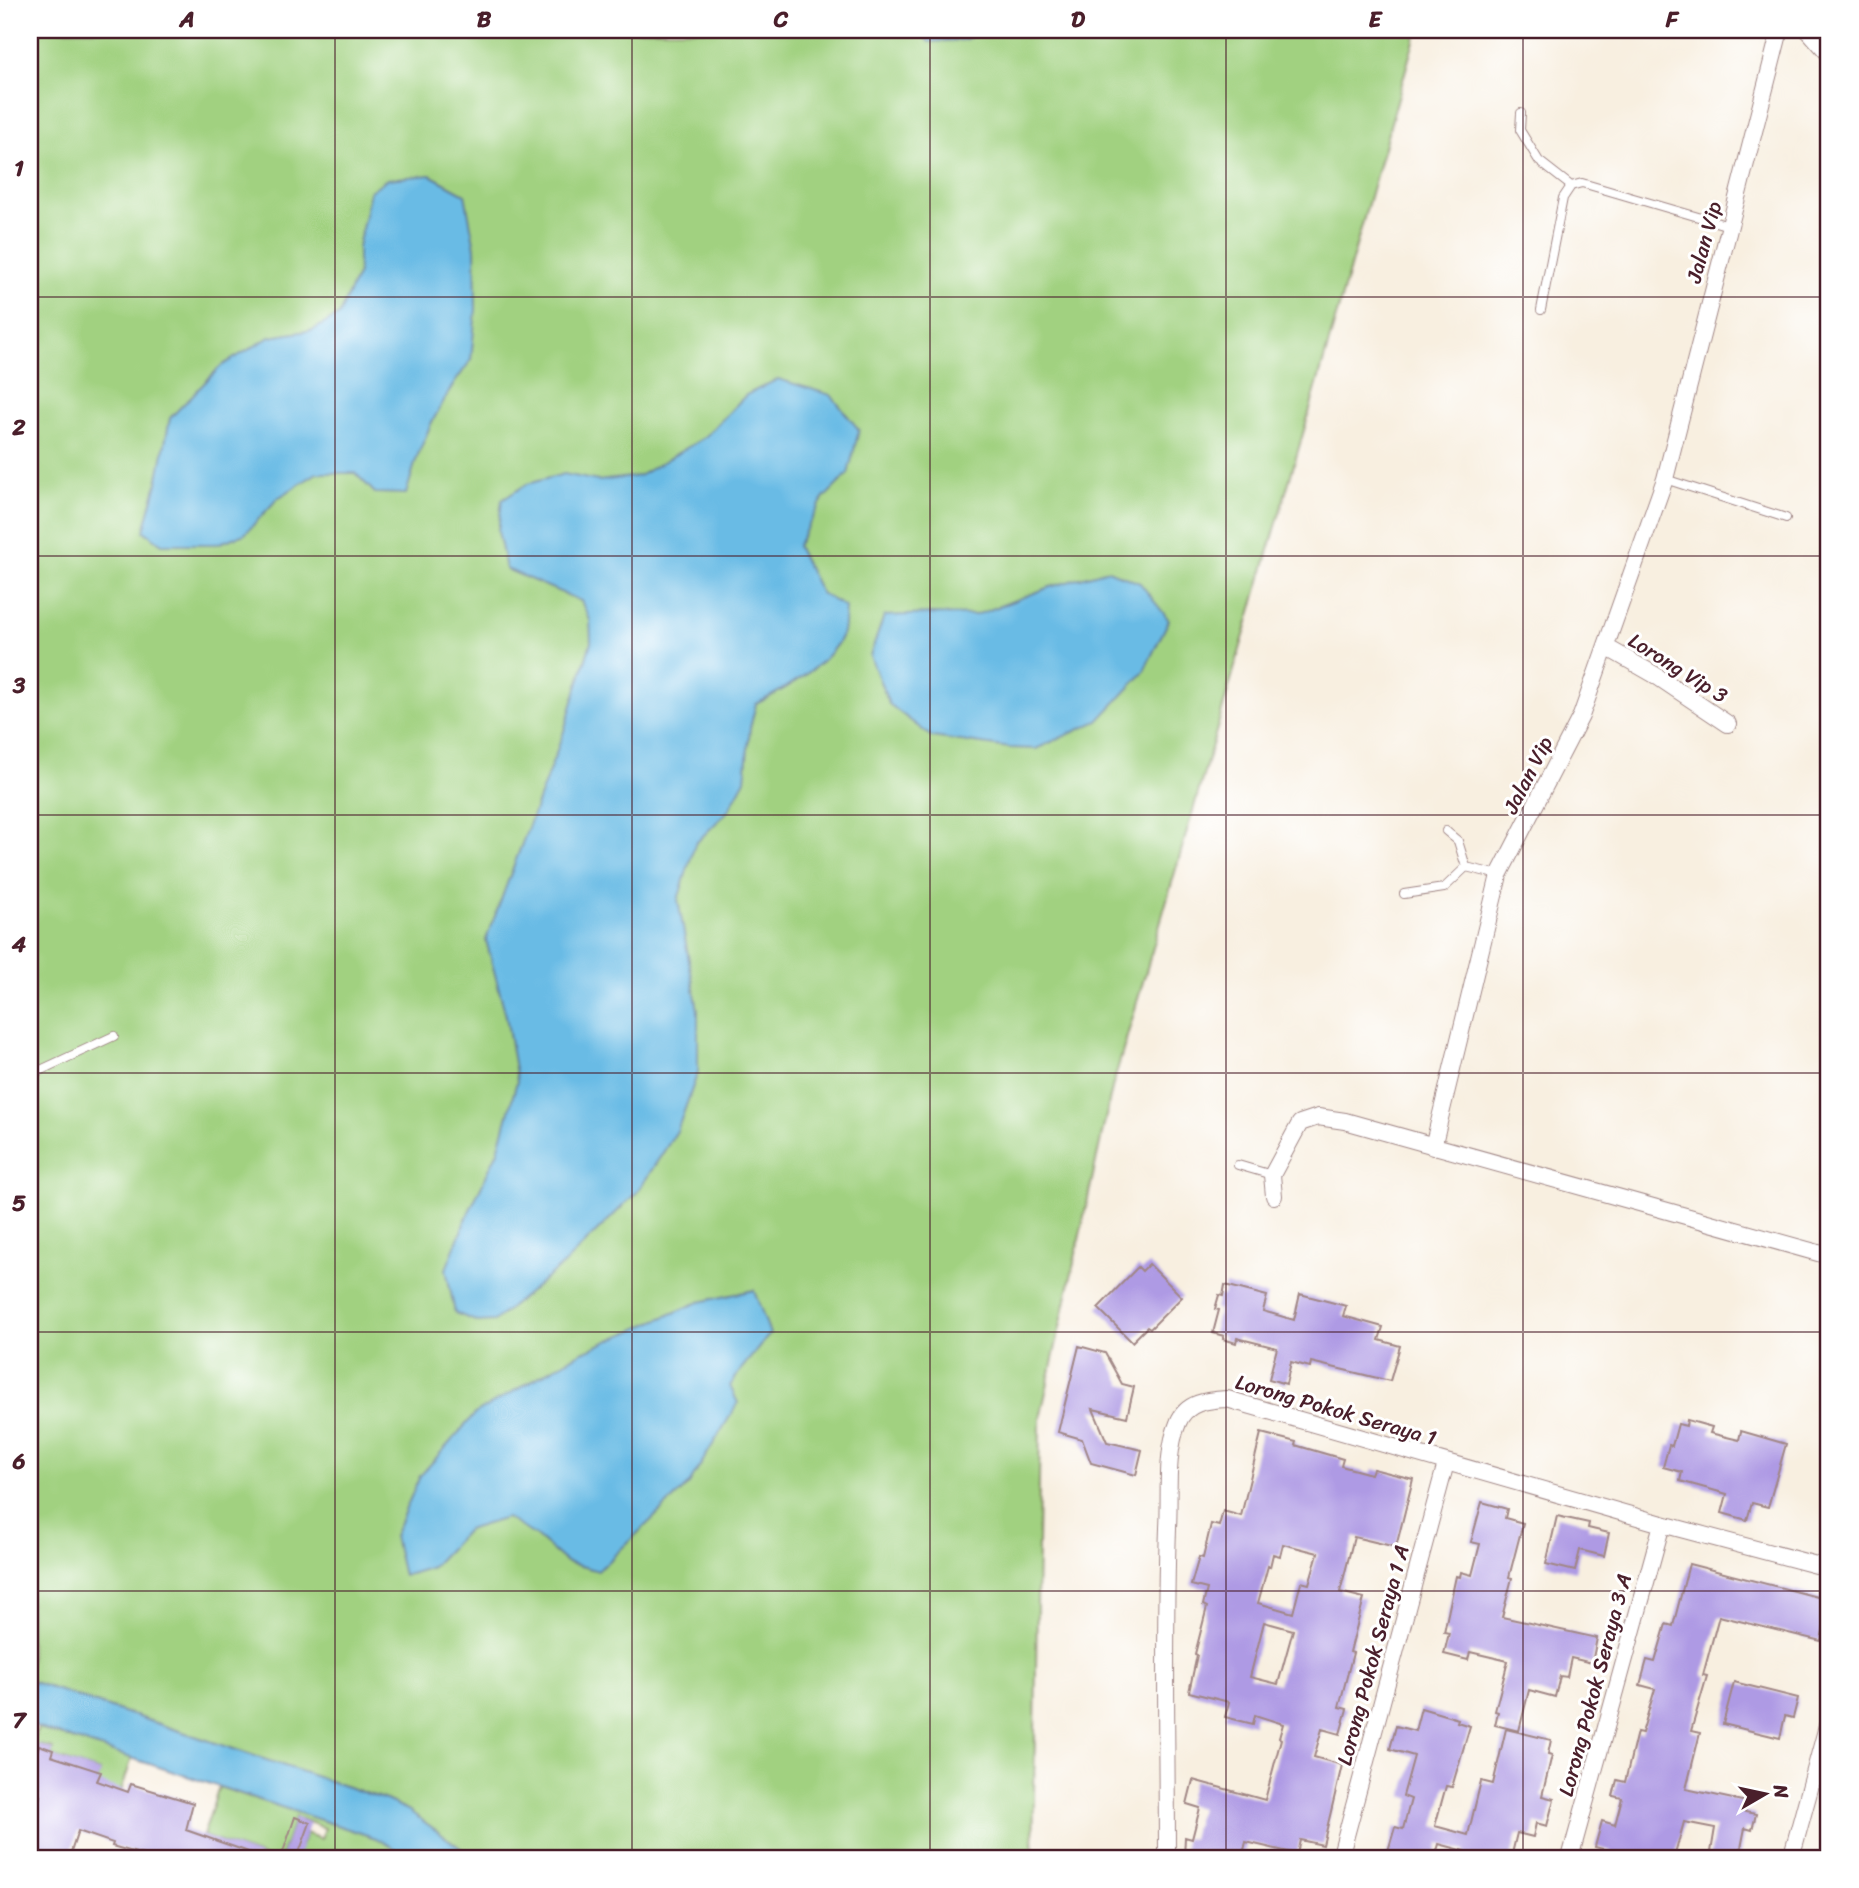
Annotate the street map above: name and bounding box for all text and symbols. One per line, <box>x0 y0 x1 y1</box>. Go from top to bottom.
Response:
text: A <box>178 0 195 40</box>
text: B <box>477 0 492 40</box>
text: C <box>773 0 789 40</box>
text: D <box>1071 0 1086 40</box>
text: E <box>1369 0 1384 40</box>
text: F <box>1665 0 1680 40</box>
text: 1 <box>14 148 24 189</box>
street label: Jalan Vip <box>1675 197 1733 288</box>
text: 2 <box>11 407 26 448</box>
street label: Lorong Vip 3 <box>1620 622 1736 714</box>
text: 3 <box>12 665 26 706</box>
street label: Jalan Vip <box>1492 729 1564 822</box>
text: 4 <box>11 924 27 965</box>
text: 5 <box>12 1183 26 1224</box>
street label: Lorong Pokok Seraya 1 <box>1231 1363 1441 1457</box>
text: 6 <box>11 1441 26 1482</box>
street label: Lorong Pokok Seraya 1 A <box>1325 1541 1421 1769</box>
street label: Lorong Pokok Seraya 3 A <box>1547 1569 1643 1801</box>
text: 7 <box>12 1700 27 1741</box>
north arrow <box>1730 1758 1800 1828</box>
text: N <box>1764 1781 1799 1801</box>

